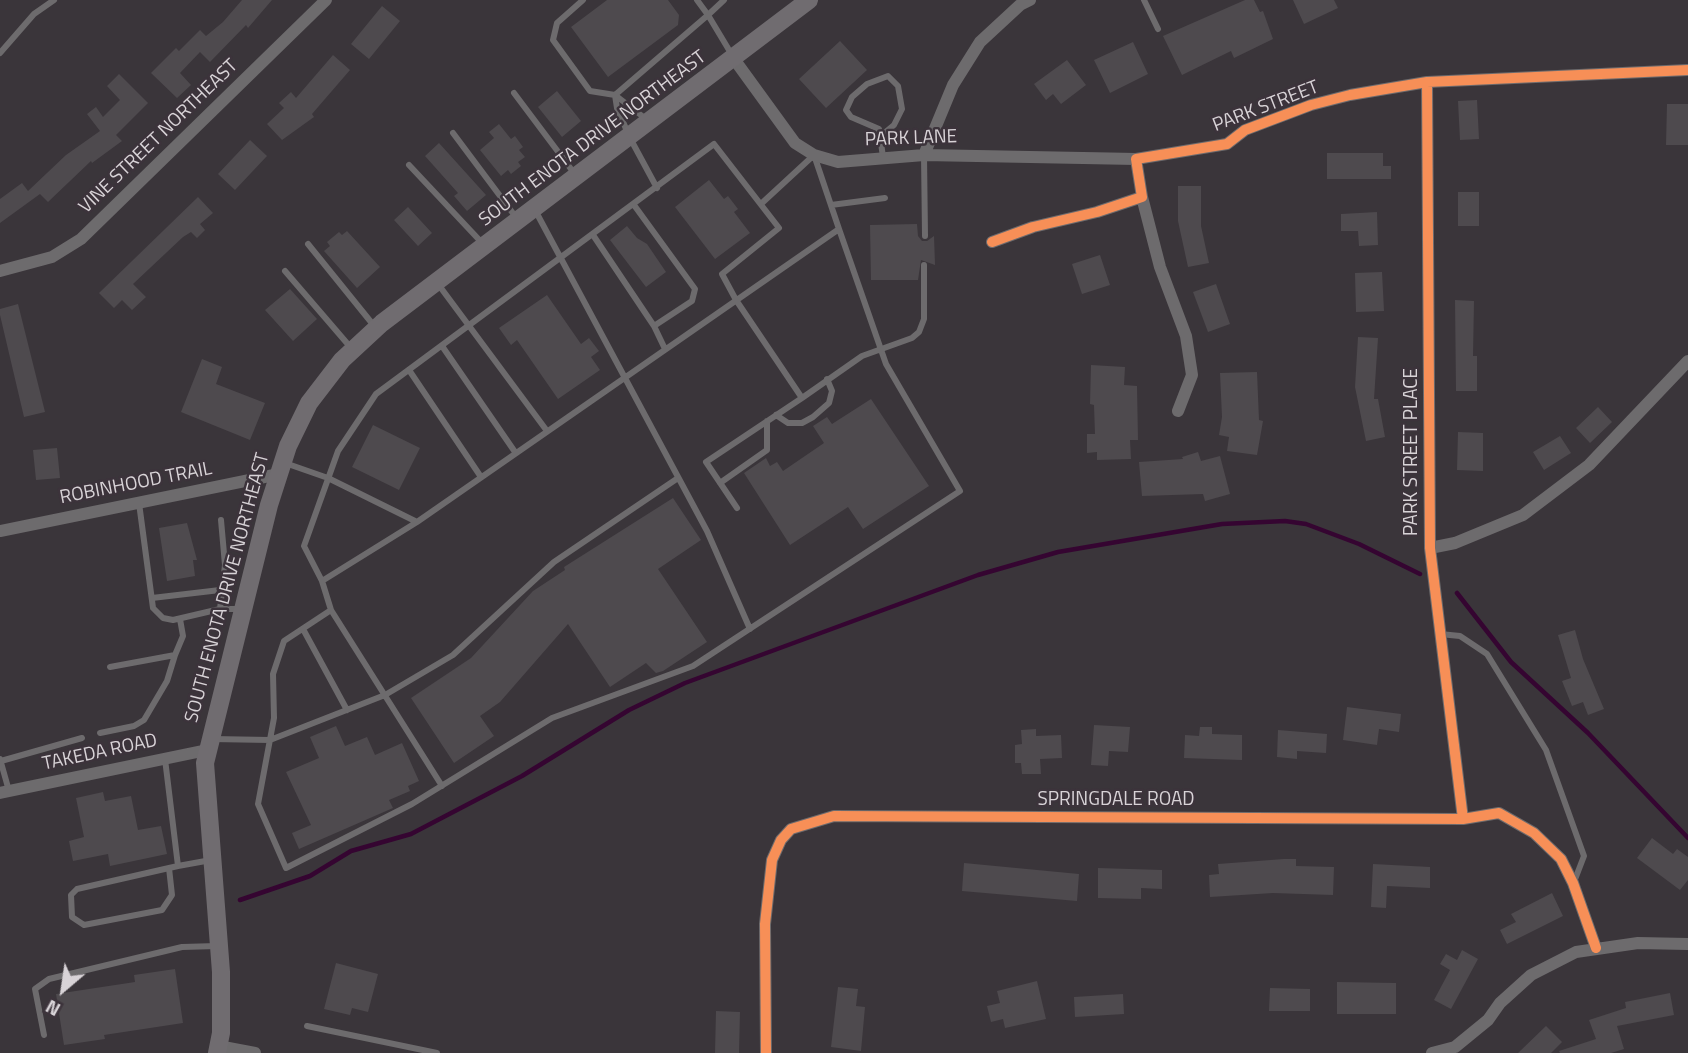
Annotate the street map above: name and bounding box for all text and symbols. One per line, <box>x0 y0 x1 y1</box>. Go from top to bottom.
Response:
street label: SOUTH ENOTA DRIVE NORTHEAST <box>475 46 711 232</box>
street label: VINE STREET NORTHEAST <box>75 55 243 219</box>
street label: PARK STREET <box>1210 76 1322 138</box>
street label: PARK LANE <box>864 126 958 152</box>
street label: PARK STREET PLACE <box>1401 368 1423 536</box>
street label: SOUTH ENOTA DRIVE NORTHEAST <box>181 451 275 725</box>
street label: ROBINHOOD TRAIL <box>58 458 214 510</box>
street label: TAKEDA ROAD <box>40 730 160 776</box>
street label: SPRINGDALE ROAD <box>1037 789 1195 811</box>
north arrow <box>28 955 98 1025</box>
text: N <box>40 993 65 1025</box>

